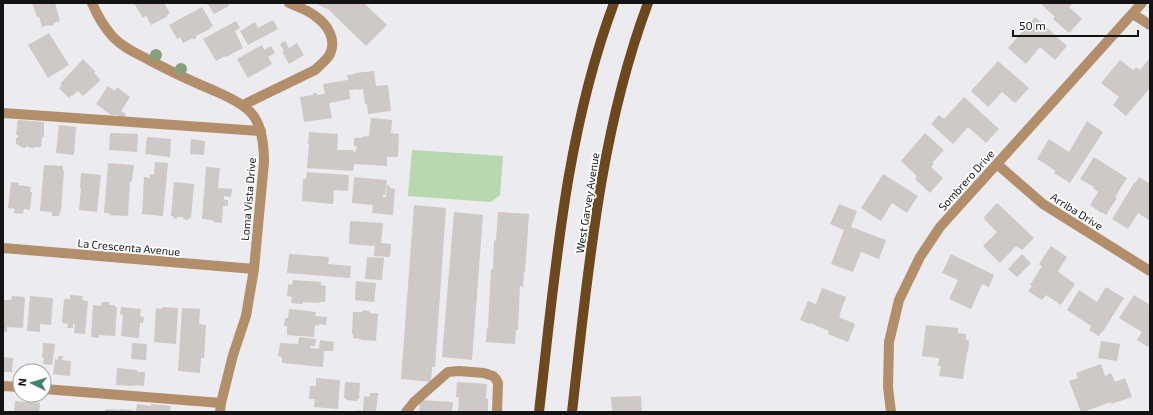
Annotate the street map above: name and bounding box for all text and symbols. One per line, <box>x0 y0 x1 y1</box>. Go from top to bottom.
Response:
scale bar <box>1013 12 1138 38</box>
text: 50 m <box>1019 18 1046 32</box>
street label: Sombrero Drive <box>935 147 997 213</box>
street label: West Garvey Avenue <box>573 152 601 254</box>
street label: Loma Vista Drive <box>238 157 258 241</box>
street label: Arriba Drive <box>1048 190 1106 232</box>
street label: La Crescenta Avenue <box>77 236 181 258</box>
north arrow <box>12 363 52 403</box>
text: N <box>15 378 28 387</box>

